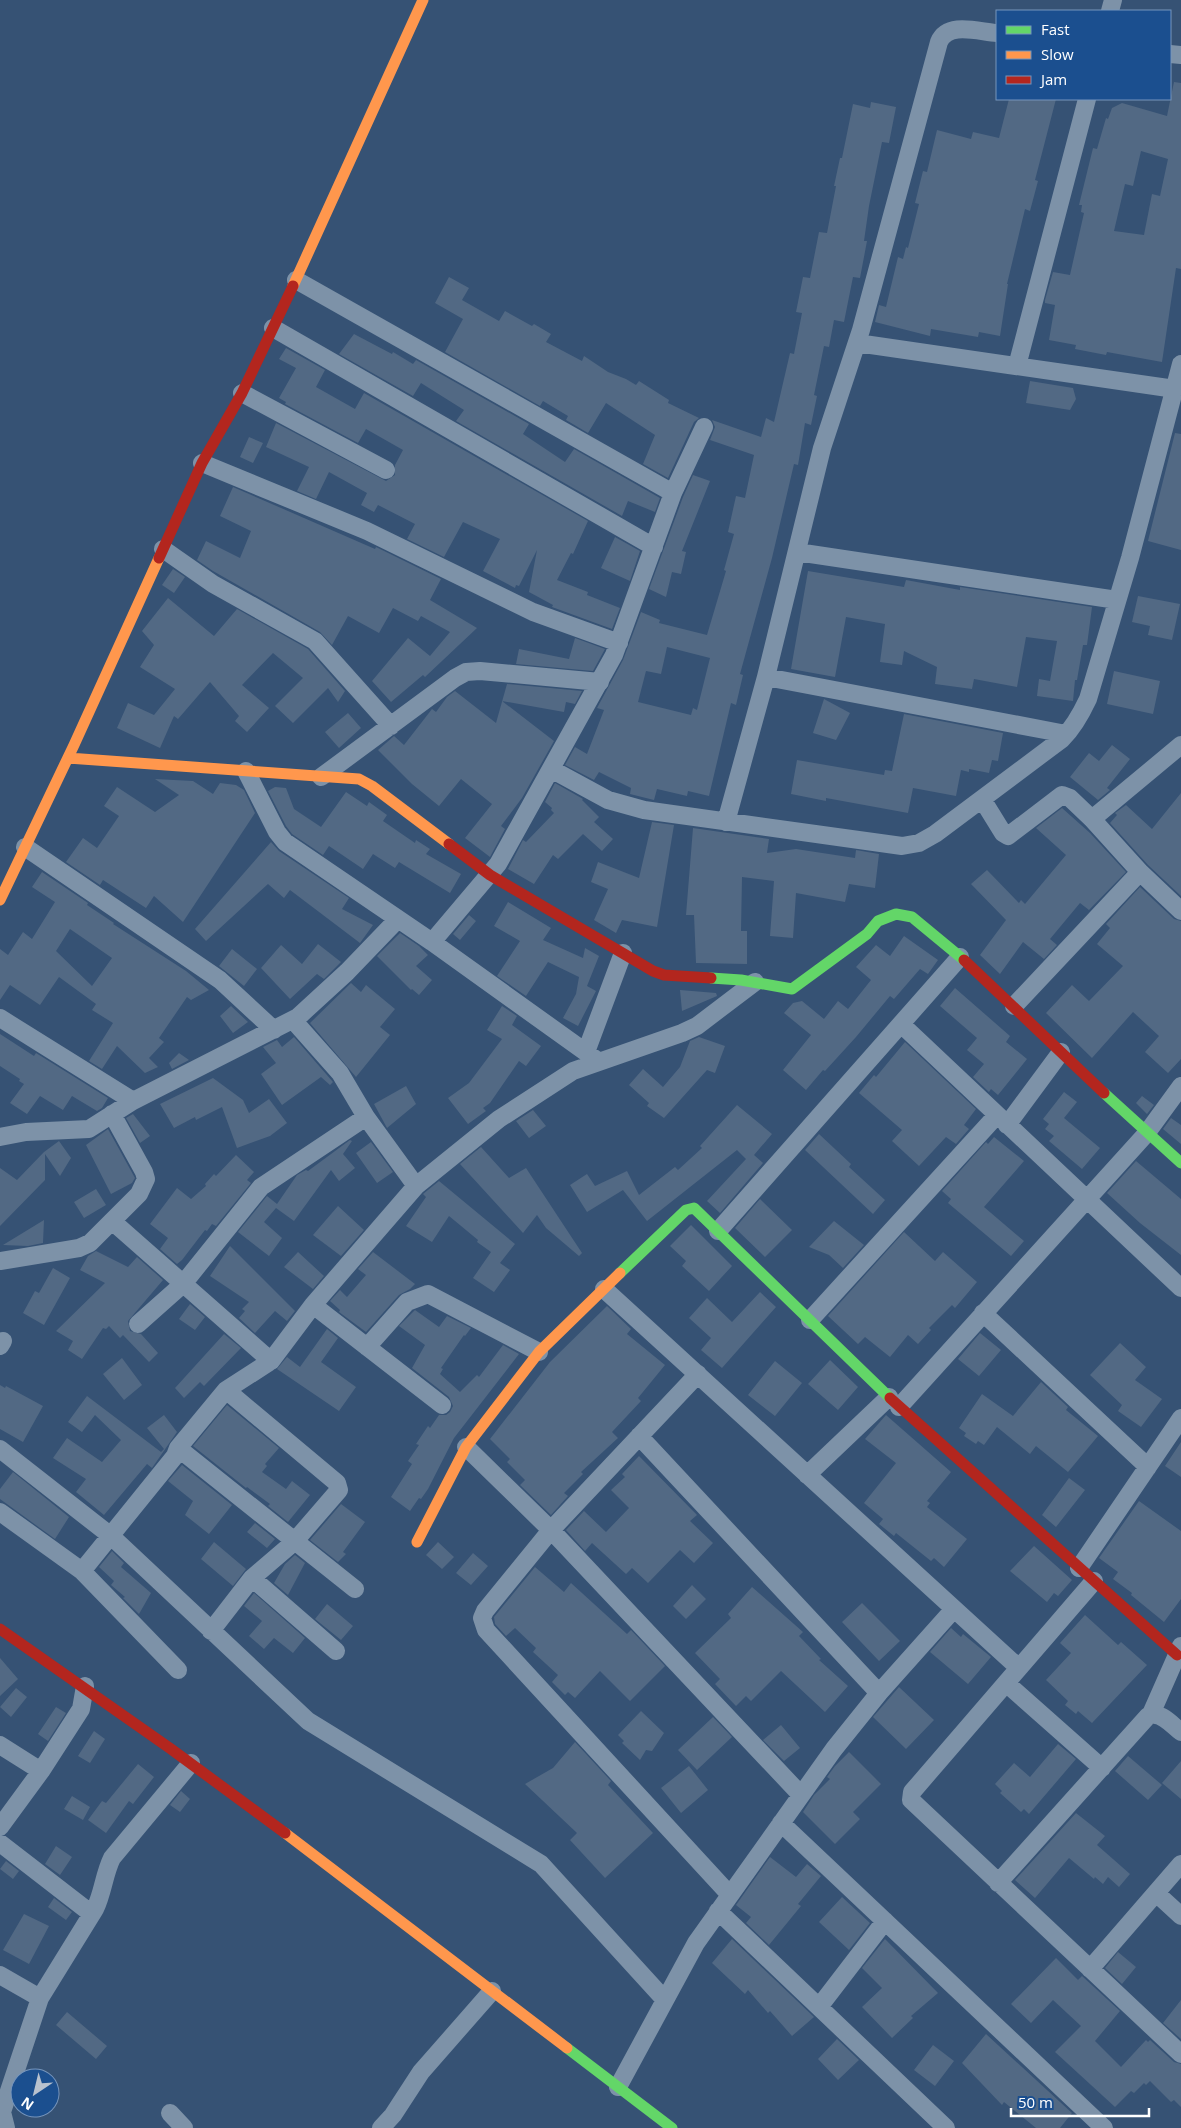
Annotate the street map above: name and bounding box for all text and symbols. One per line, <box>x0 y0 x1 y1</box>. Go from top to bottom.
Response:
legend <box>996 10 1171 100</box>
text: Fast <box>1041 19 1070 39</box>
text: Slow <box>1041 44 1074 64</box>
text: Jam <box>1039 69 1067 89</box>
north arrow <box>10 2068 60 2118</box>
scale bar <box>1011 2086 1148 2118</box>
text: 50 m <box>1018 2092 1053 2112</box>
text: N <box>17 2093 37 2115</box>

